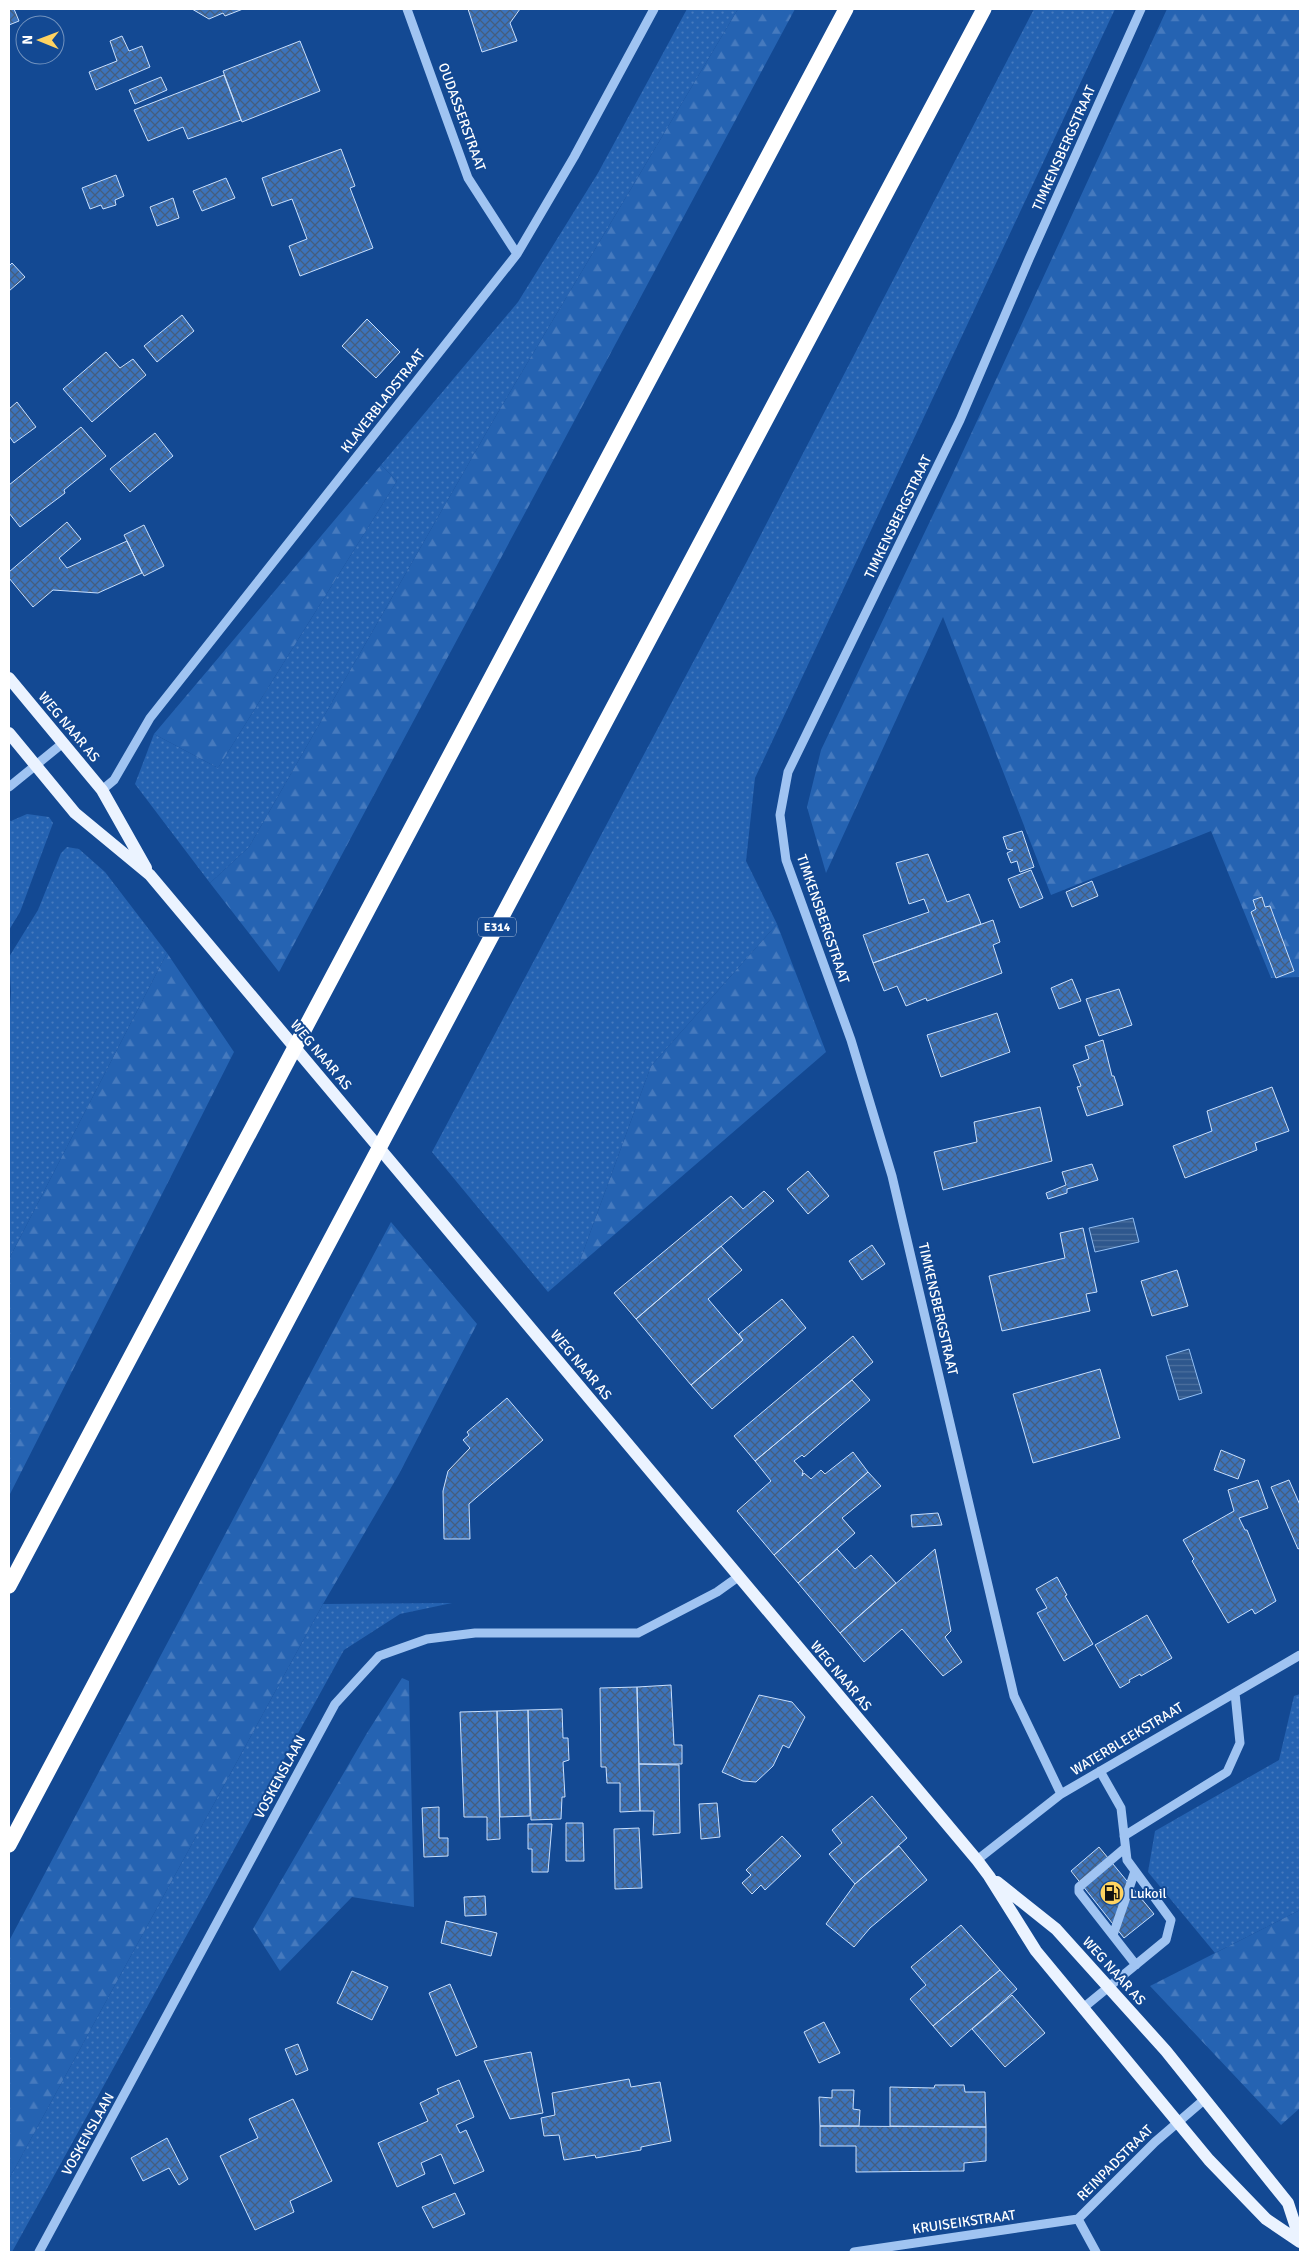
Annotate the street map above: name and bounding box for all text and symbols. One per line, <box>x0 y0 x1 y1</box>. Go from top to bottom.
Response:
north arrow <box>15 15 65 65</box>
text: N <box>19 35 36 45</box>
street label: OUDASSERSTRAAT <box>435 61 489 173</box>
street label: TIMKENSBERGSTRAAT <box>1029 83 1099 213</box>
street label: KLAVERBLADSTRAAT <box>337 346 429 456</box>
street label: TIMKENSBERGSTRAAT <box>861 452 935 582</box>
street label: WEG NAAR AS <box>35 688 103 766</box>
street label: TIMKENSBERGSTRAAT <box>793 852 853 986</box>
road number: E314 <box>478 918 516 936</box>
street label: WEG NAAR AS <box>287 1016 355 1094</box>
street label: TIMKENSBERGSTRAAT <box>914 1241 962 1377</box>
street label: WEG NAAR AS <box>547 1326 615 1404</box>
street label: WEG NAAR AS <box>807 1637 875 1715</box>
street label: WATERBLEEKSTRAAT <box>1068 1699 1186 1779</box>
street label: VOSKENSLAAN <box>251 1732 309 1822</box>
fuel station icon: Lukoil <box>1099 1880 1125 1906</box>
place label: Lukoil <box>1130 1885 1167 1902</box>
street label: WEG NAAR AS <box>1079 1933 1149 2009</box>
street label: VOSKENSLAAN <box>58 2090 118 2178</box>
street label: REINPADSTRAAT <box>1073 2121 1157 2205</box>
street label: KRUISEIKSTRAAT <box>911 2206 1017 2238</box>

